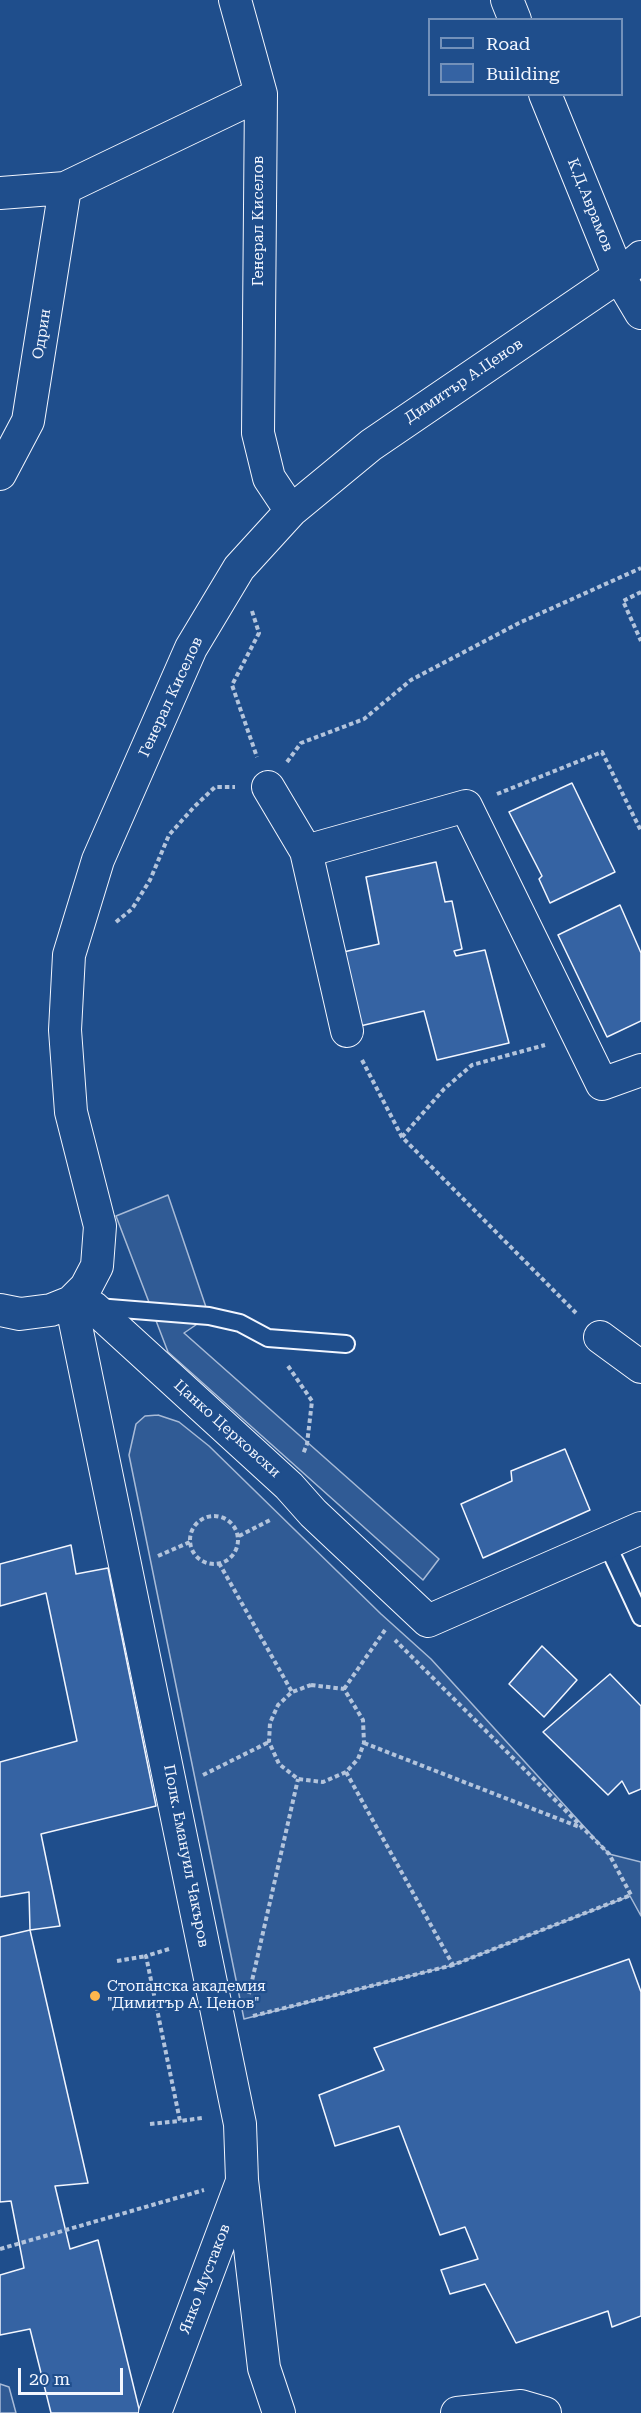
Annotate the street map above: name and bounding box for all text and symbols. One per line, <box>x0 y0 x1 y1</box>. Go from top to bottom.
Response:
legend <box>428 18 623 96</box>
text: Road <box>486 33 530 54</box>
text: Building <box>486 63 560 84</box>
street label: Генерал Киселов <box>250 156 268 286</box>
street label: К.Д.Аврамов <box>563 156 617 254</box>
street label: Одрин <box>29 307 55 361</box>
street label: Димитър А.Ценов <box>402 335 526 427</box>
street label: Генерал Киселов <box>135 634 207 760</box>
street label: Цанко Церковски <box>170 1376 284 1482</box>
street label: Полк. Емануил Чакъров <box>159 1763 213 1949</box>
place label: Стопанска академия "Димитър А. Ценов" <box>107 1978 266 2013</box>
marker: Стопанска академия "Димитър А. Ценов" <box>88 1989 102 2003</box>
street label: Янко Мустаков <box>176 2221 234 2337</box>
scale bar <box>21 2356 126 2394</box>
text: 20 m <box>29 2368 70 2389</box>

